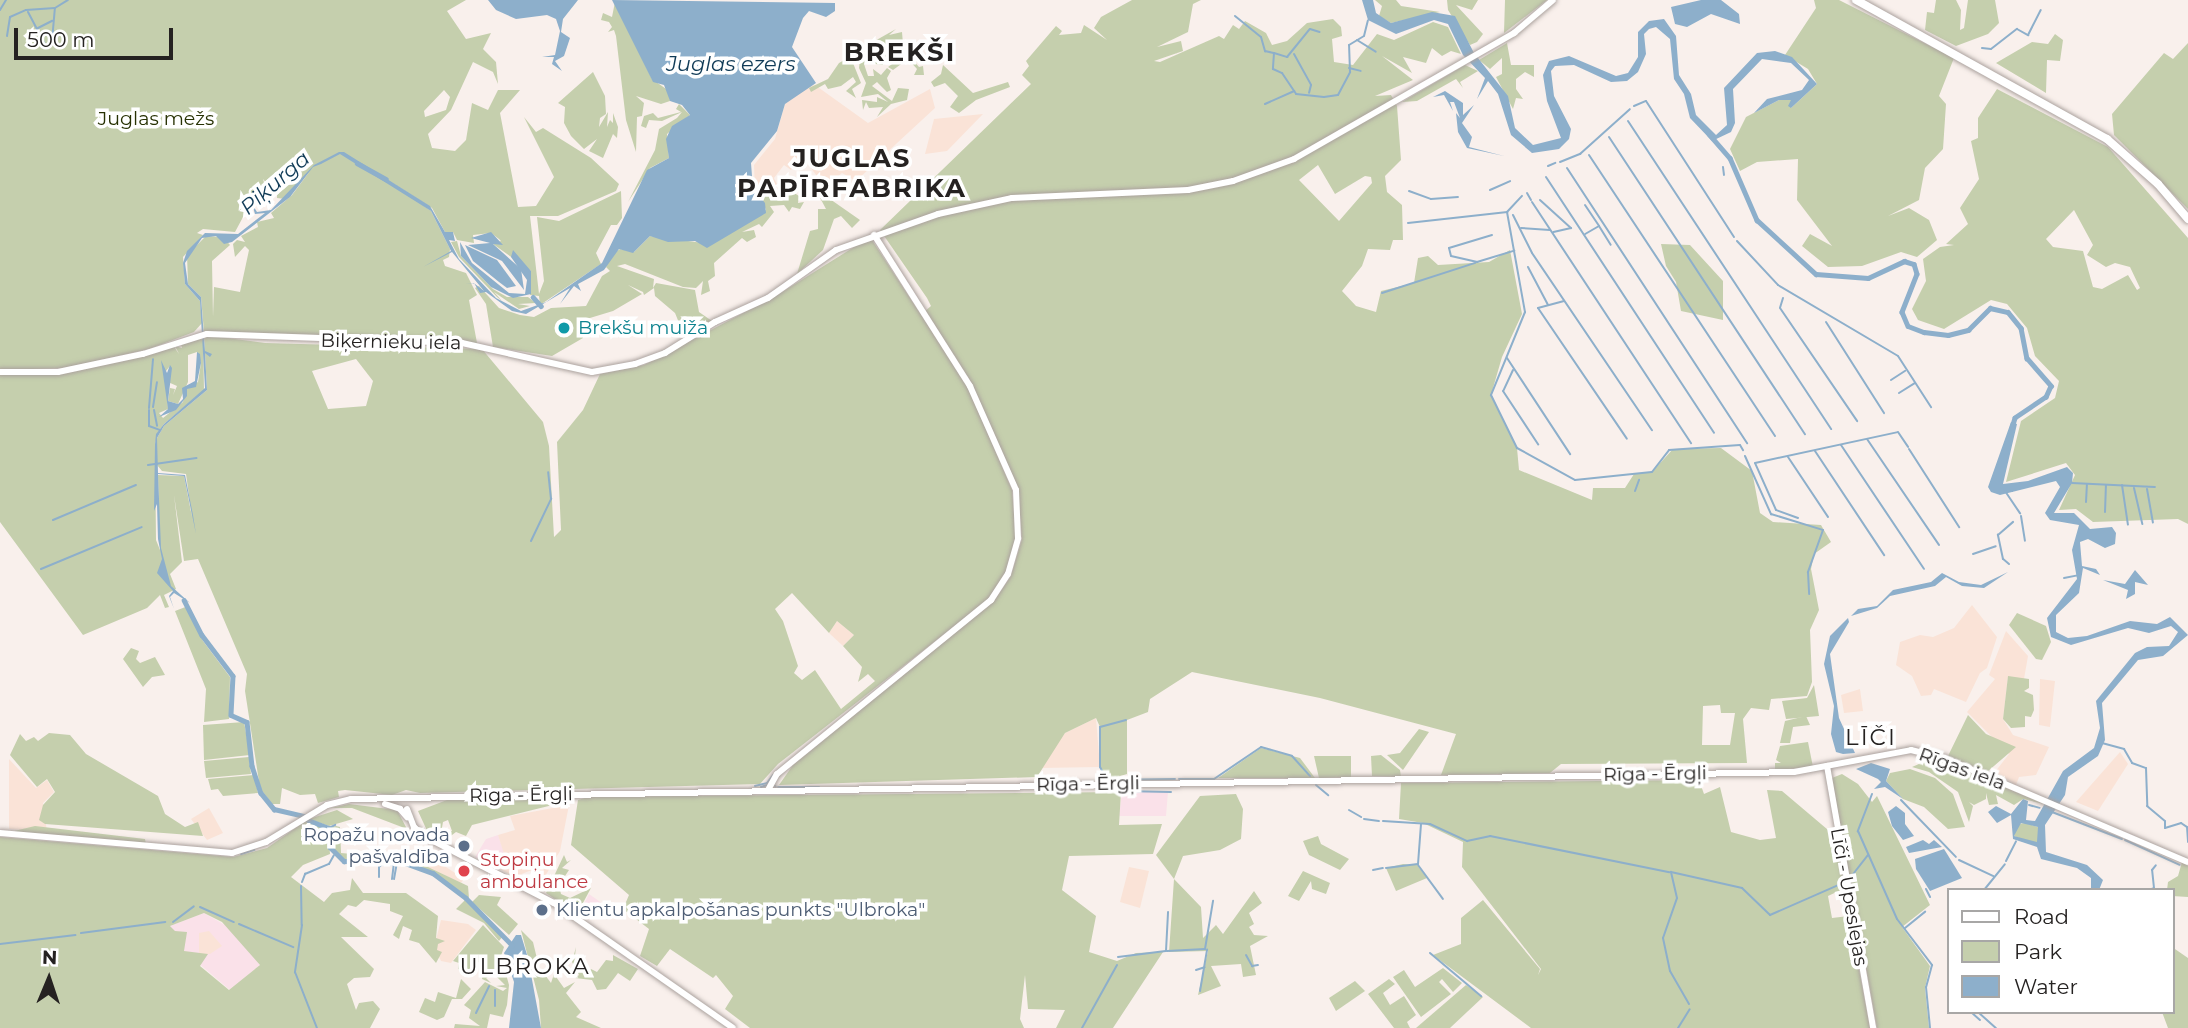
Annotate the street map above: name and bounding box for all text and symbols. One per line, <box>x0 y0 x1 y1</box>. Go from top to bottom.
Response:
scale bar <box>18 14 177 58</box>
text: 500 m <box>27 27 94 52</box>
district label: BREKŠI <box>845 37 955 69</box>
water label: Juglas ezers <box>667 51 795 77</box>
park label: Juglas mežs <box>98 108 214 130</box>
district label: JUGLAS PAPĪRFABRIKA <box>739 143 965 204</box>
water label: Piķurga <box>235 146 315 220</box>
place label: Brekšu muiža <box>578 317 708 339</box>
marker: Brekšu muiža <box>556 320 572 336</box>
street label: Biķernieku iela <box>321 329 461 355</box>
district label: LĪČI <box>1846 723 1896 751</box>
street label: Rīgas iela <box>1916 743 2008 795</box>
street label: Rīga - Ērgļi <box>1603 762 1707 786</box>
street label: Rīga - Ērgļi <box>1036 772 1140 796</box>
street label: Rīga - Ērgļi <box>469 783 573 807</box>
place label: Ropažu novada pašvaldība <box>303 824 450 868</box>
street label: Līči - Upeslejas <box>1826 826 1872 968</box>
marker: Ropažu novada pašvaldība <box>456 838 472 854</box>
place label: Stopiņu ambulance <box>480 849 588 893</box>
marker: Stopiņu ambulance <box>454 861 474 881</box>
legend <box>1946 888 2174 1014</box>
place label: Klientu apkalpošanas punkts "Ulbroka" <box>556 899 925 921</box>
marker: Klientu apkalpošanas punkts "Ulbroka" <box>534 902 550 918</box>
text: Road <box>2014 904 2069 929</box>
text: Park <box>2014 939 2062 964</box>
north arrow <box>14 944 84 1014</box>
text: N <box>42 946 58 969</box>
district label: ULBROKA <box>460 952 590 980</box>
text: Water <box>2014 974 2078 999</box>

